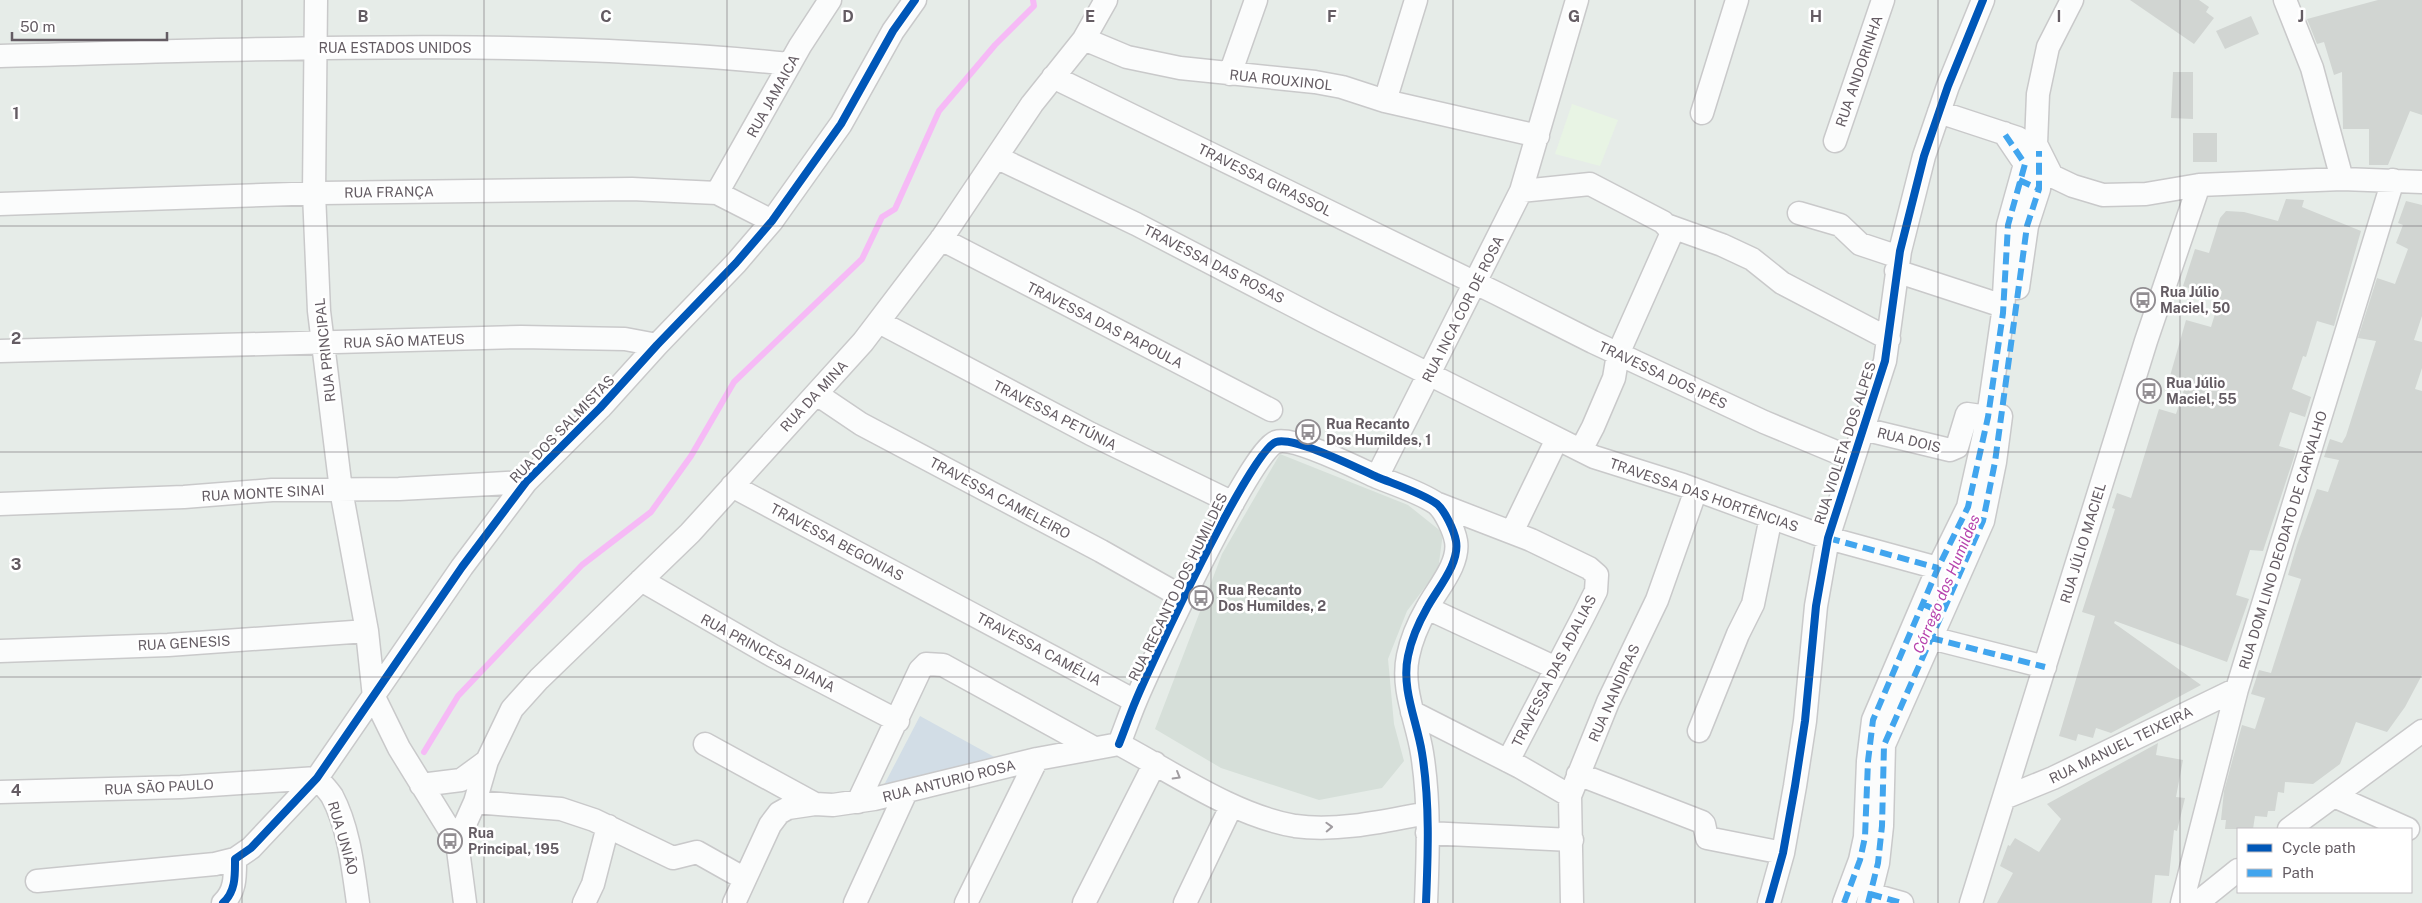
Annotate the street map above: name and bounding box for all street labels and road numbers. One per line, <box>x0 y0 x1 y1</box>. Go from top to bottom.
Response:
street label: RUA ANDORINHA <box>1832 13 1886 129</box>
street label: RUA ESTADOS UNIDOS <box>318 40 472 56</box>
street label: RUA JAMAICA <box>744 52 802 140</box>
street label: RUA ROUXINOL <box>1229 67 1333 93</box>
street label: TRAVESSA GIRASSOL <box>1196 141 1334 219</box>
street label: RUA FRANÇA <box>344 183 434 201</box>
street label: TRAVESSA DAS ROSAS <box>1141 221 1287 307</box>
street label: RUA INCA COR DE ROSA <box>1419 233 1507 385</box>
street label: TRAVESSA DAS PAPOULA <box>1024 279 1186 371</box>
street label: RUA PRINCIPAL <box>312 297 338 403</box>
street label: RUA SÃO MATEUS <box>343 330 465 351</box>
street label: TRAVESSA DOS IPÊS <box>1596 337 1730 412</box>
street label: RUA DA MINA <box>777 357 851 435</box>
street label: RUA VIOLETA DOS ALPES <box>1811 359 1879 527</box>
street label: RUA DOS SALMISTAS <box>506 372 618 486</box>
street label: TRAVESSA PETÚNIA <box>990 375 1120 453</box>
street label: RUA DOM LINO DEODATO DE CARVALHO <box>2236 409 2330 671</box>
street label: RUA DOIS <box>1875 424 1943 456</box>
street label: TRAVESSA CAMELEIRO <box>927 454 1073 542</box>
street label: TRAVESSA DAS HORTÊNCIAS <box>1607 454 1801 535</box>
street label: RUA JÚLIO MACIEL <box>2055 480 2109 605</box>
street label: RUA MONTE SINAI <box>201 482 325 504</box>
street label: RUA RECANTO DOS HUMILDES <box>1125 490 1231 684</box>
street label: TRAVESSA BEGONIAS <box>768 500 906 584</box>
street label: TRAVESSA DAS ADALIAS <box>1509 592 1599 750</box>
street label: TRAVESSA CAMÉLIA <box>974 608 1105 689</box>
street label: RUA PRINCESA DIANA <box>698 611 838 695</box>
street label: RUA GENESIS <box>137 633 231 653</box>
street label: RUA NANDIRAS <box>1585 642 1643 744</box>
street label: RUA MANUEL TEIXEIRA <box>2047 703 2195 787</box>
street label: RUA ANTURIO ROSA <box>881 757 1017 805</box>
street label: RUA SÃO PAULO <box>104 775 214 798</box>
street label: RUA UNIÃO <box>325 799 362 877</box>

